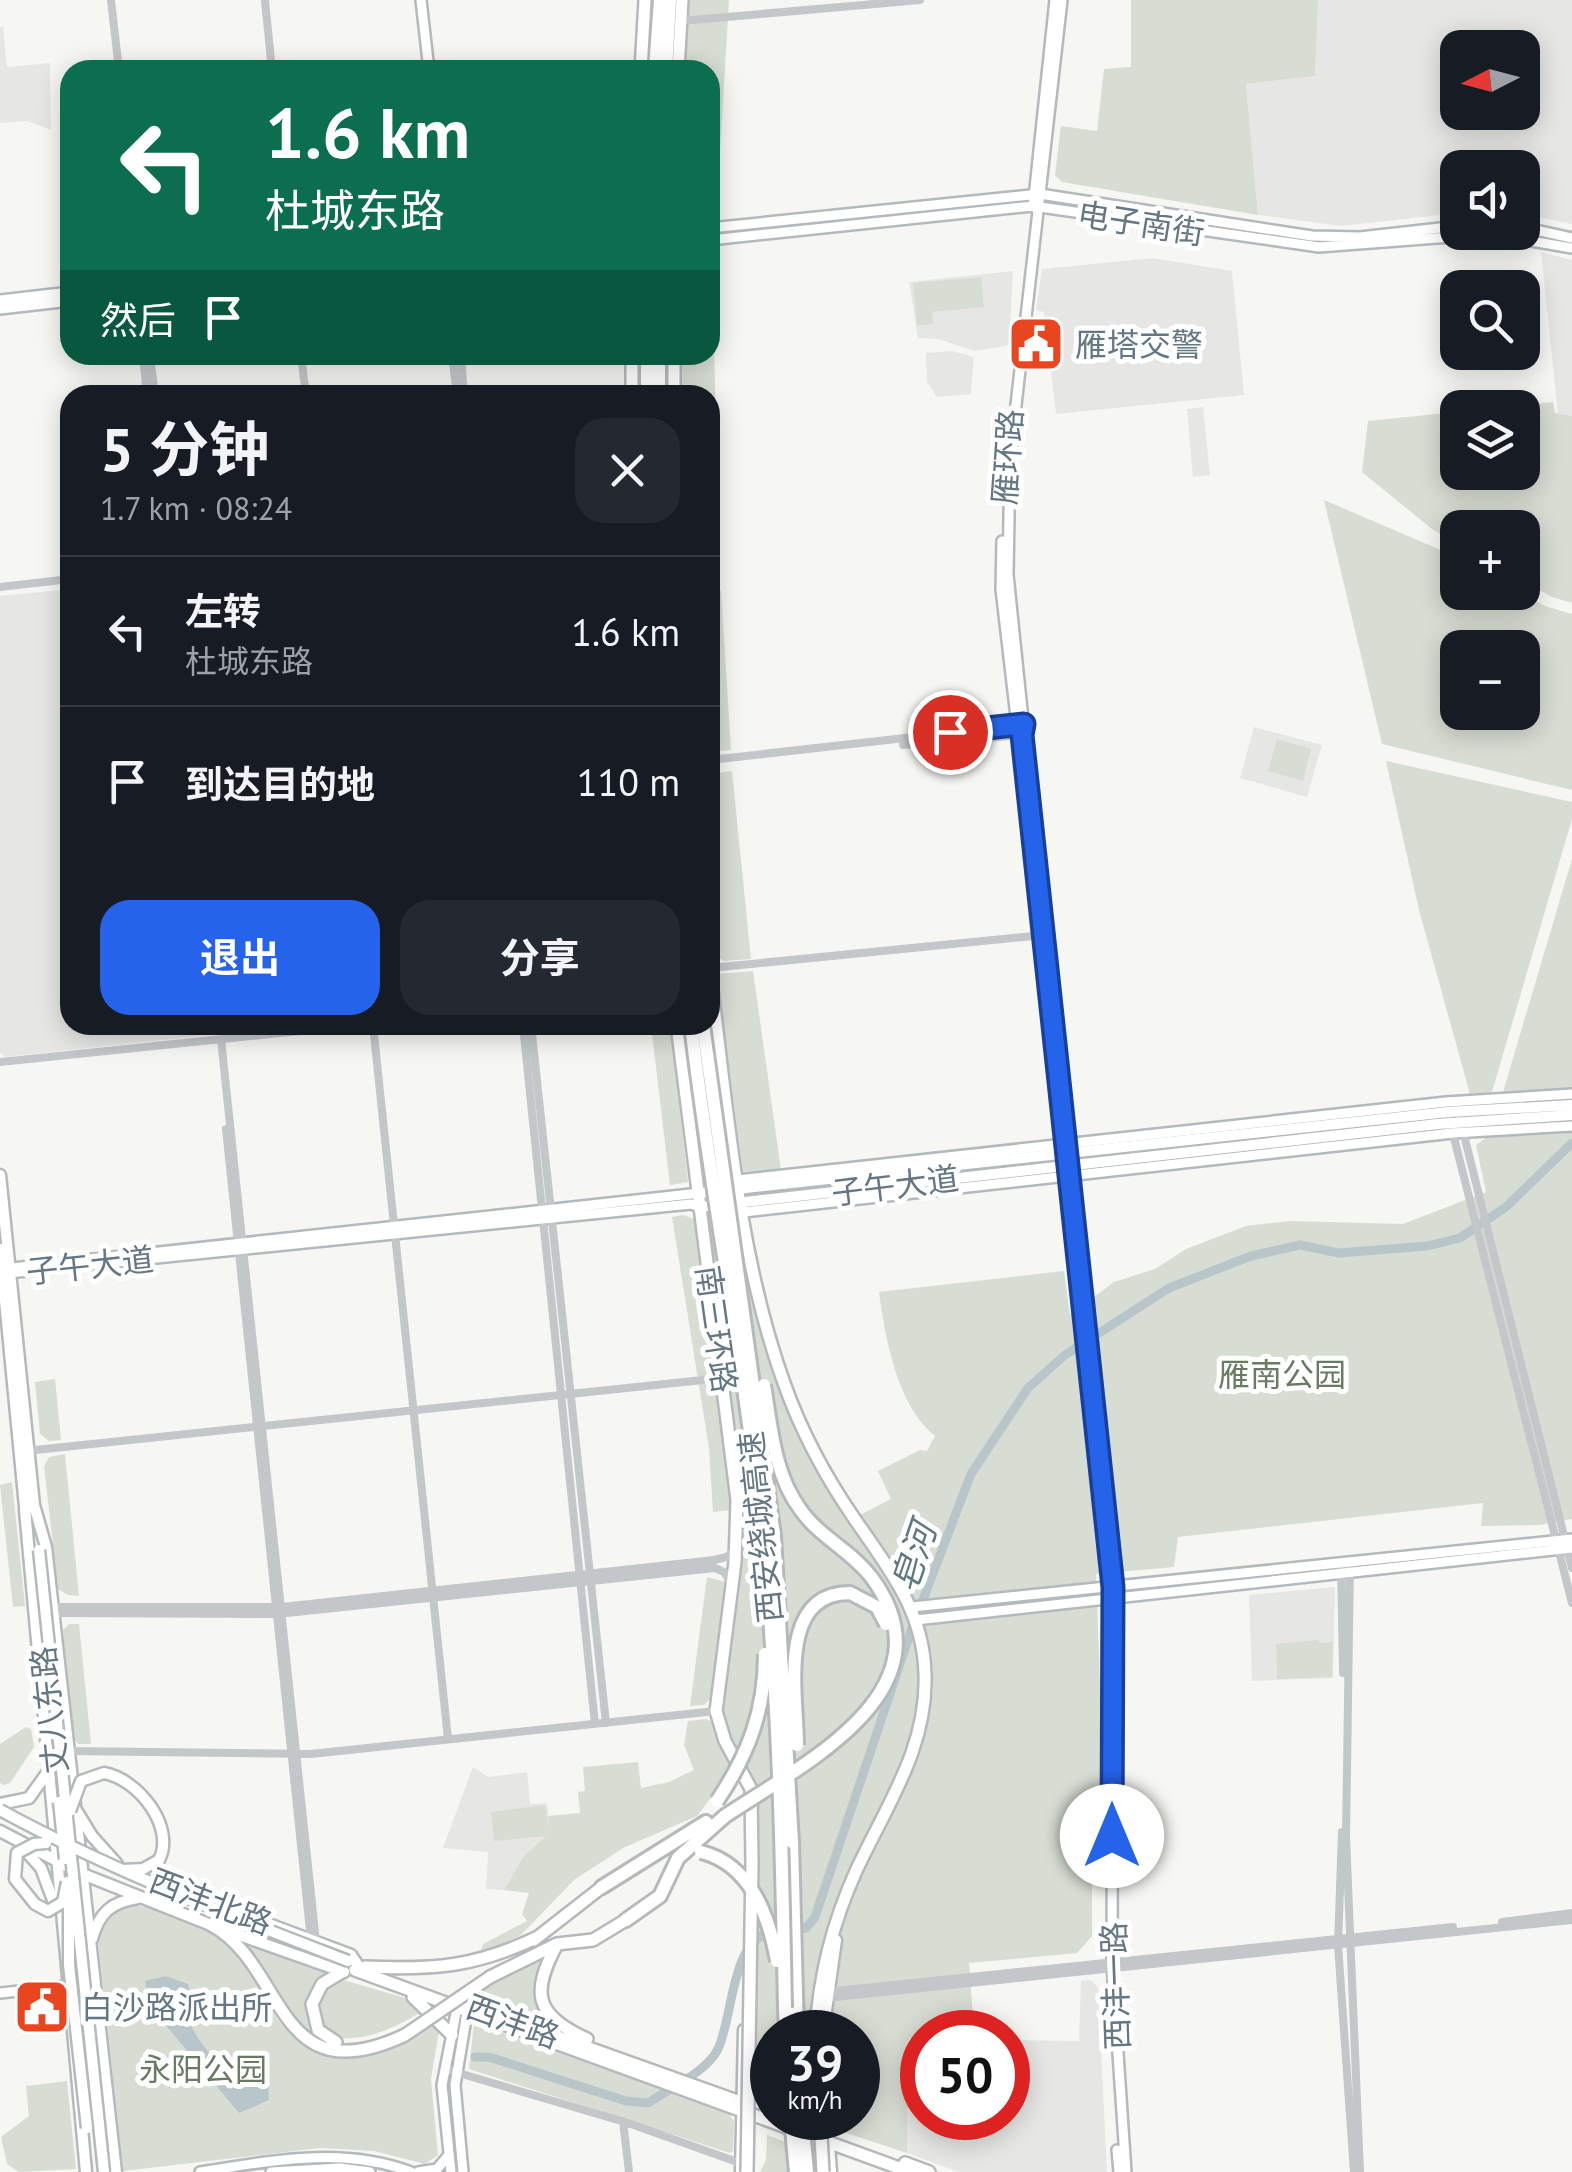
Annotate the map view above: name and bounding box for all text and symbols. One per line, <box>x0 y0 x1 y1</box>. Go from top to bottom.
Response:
north arrow <box>1440 30 1540 130</box>
map controls <box>1440 30 1540 730</box>
text: 1.6 km <box>265 87 470 177</box>
icon: left <box>100 100 230 230</box>
button: sound <box>1440 150 1540 250</box>
text: 杜城东路 <box>265 181 445 239</box>
street label: 电子南街 <box>1074 192 1208 254</box>
button: search <box>1440 270 1540 370</box>
icon: arrive <box>196 290 251 345</box>
text: 然后 <box>100 295 176 344</box>
public building icon: 雁塔交警 <box>1006 314 1066 374</box>
place label: 雁塔交警 <box>1075 323 1203 365</box>
button: layers <box>1440 390 1540 490</box>
street label: 雁环路 <box>983 408 1031 506</box>
text: 5 分钟 <box>100 410 269 488</box>
button: close <box>575 418 680 523</box>
text: 1.7 km · 08:24 <box>100 487 292 529</box>
button: + <box>1440 510 1540 610</box>
text: 左转 <box>185 586 261 635</box>
icon: left <box>100 604 155 659</box>
text: 1.6 km <box>571 607 680 656</box>
button: − <box>1440 630 1540 730</box>
text: 杜城东路 <box>185 640 313 682</box>
pin <box>908 690 993 775</box>
icon: arrive <box>923 705 978 760</box>
icon: arrive <box>100 754 155 809</box>
text: 110 m <box>577 757 680 806</box>
text: 到达目的地 <box>185 759 375 808</box>
button: 退出 <box>100 900 380 1015</box>
button: 分享 <box>400 900 680 1015</box>
street label: 子午大道 <box>829 1156 961 1214</box>
street label: 子午大道 <box>24 1237 156 1293</box>
street label: 南三环路 <box>687 1263 747 1395</box>
park label: 雁南公园 <box>1218 1353 1346 1395</box>
street label: 西安绕城高速 <box>729 1429 791 1625</box>
water label: 皂河 <box>880 1511 948 1598</box>
street label: 丈八东路 <box>21 1644 77 1776</box>
position arrow <box>1060 1784 1164 1888</box>
street label: 西沣北路 <box>144 1858 278 1944</box>
street label: 西沣一路 <box>1092 1921 1138 2051</box>
public building icon: 白沙路派出所 <box>12 1977 72 2037</box>
street label: 西沣路 <box>461 1985 565 2057</box>
place label: 白沙路派出所 <box>81 1986 273 2028</box>
speed limit sign: 50 <box>900 2010 1030 2140</box>
text: 39 <box>787 2030 843 2095</box>
park label: 永阳公园 <box>139 2048 267 2090</box>
text: km/h <box>788 2084 842 2116</box>

